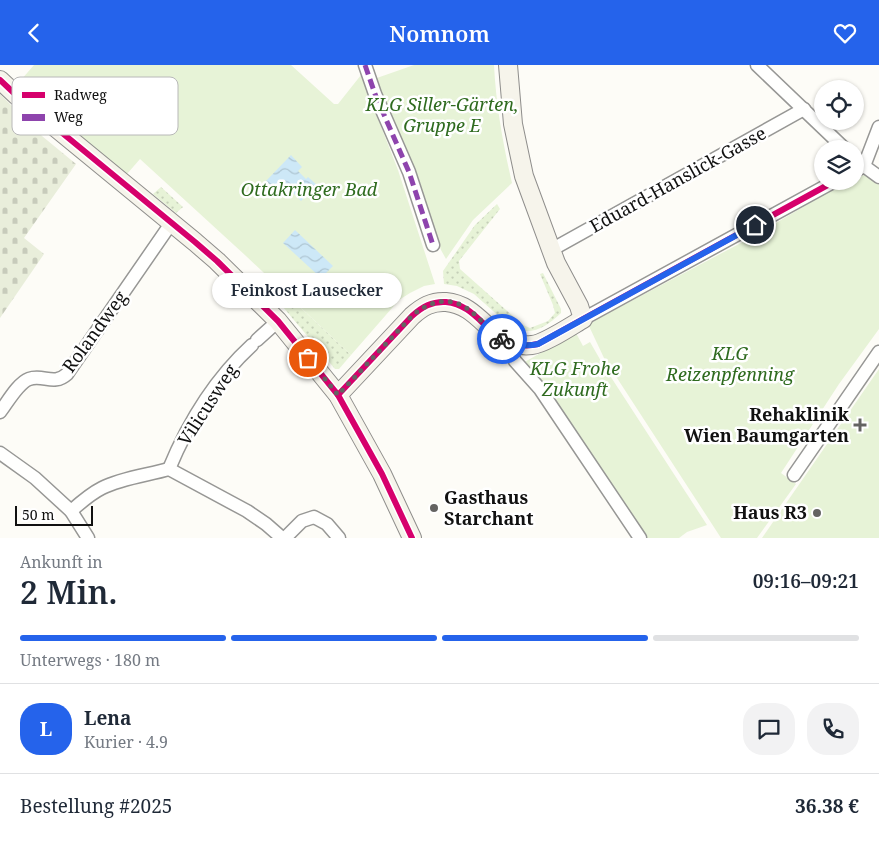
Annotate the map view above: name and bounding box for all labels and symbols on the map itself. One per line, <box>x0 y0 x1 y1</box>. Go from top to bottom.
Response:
legend <box>12 77 178 135</box>
text: Radweg <box>54 85 107 104</box>
park label: KLG Siller-Gärten, Gruppe E <box>365 92 518 137</box>
text: Weg <box>54 107 83 126</box>
street label: Eduard-Hanslick-Gasse <box>585 121 770 238</box>
park label: Ottakringer Bad <box>241 177 378 201</box>
pin <box>734 204 776 246</box>
callout: Feinkost Lausecker <box>213 273 403 308</box>
street label: Rolandweg <box>56 286 132 377</box>
courier <box>477 314 527 364</box>
pin <box>287 337 329 379</box>
park label: KLG Reizenpfenning <box>665 341 795 386</box>
park label: KLG Frohe Zukunft <box>529 356 620 401</box>
street label: Vilicusweg <box>172 359 243 450</box>
place label: Rehaklinik Wien Baumgarten <box>684 402 850 447</box>
marker: Rehaklinik Wien Baumgarten <box>853 418 867 432</box>
place label: Gasthaus Starchant <box>444 485 534 530</box>
place label: Haus R3 <box>733 500 807 524</box>
marker: Gasthaus Starchant <box>428 502 440 514</box>
scale bar <box>15 503 92 526</box>
marker: Haus R3 <box>811 507 823 519</box>

